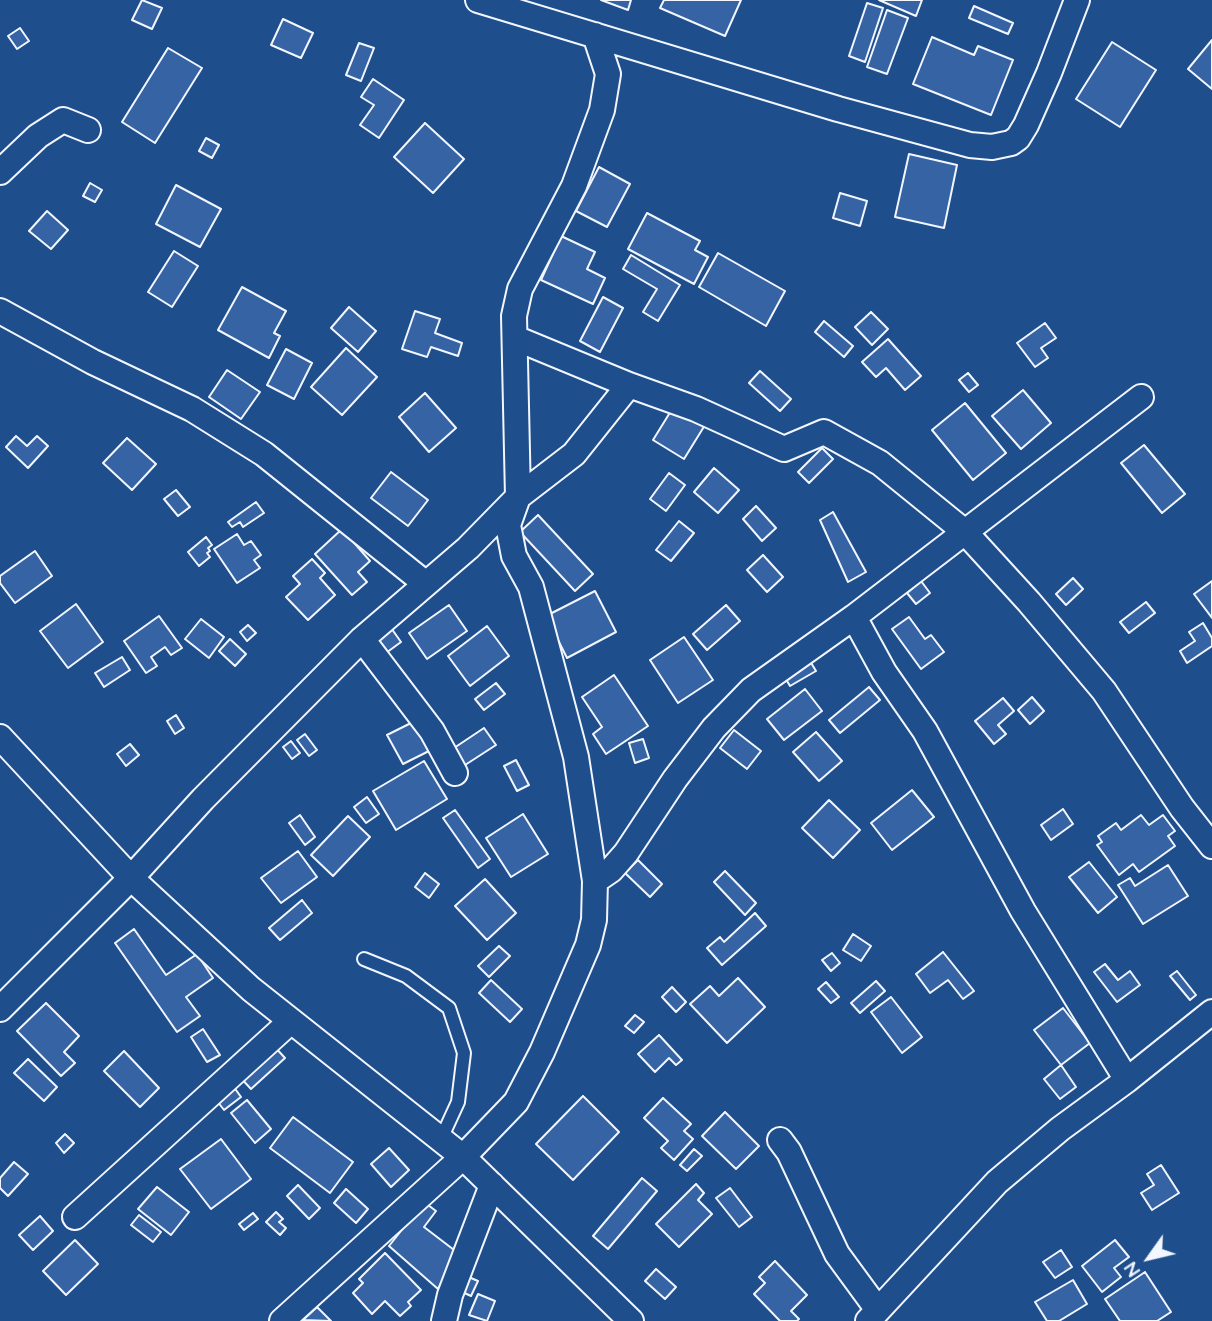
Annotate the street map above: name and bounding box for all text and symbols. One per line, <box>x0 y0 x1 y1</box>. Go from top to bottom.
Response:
north arrow <box>1114 1223 1184 1293</box>
text: N <box>1118 1257 1145 1282</box>

